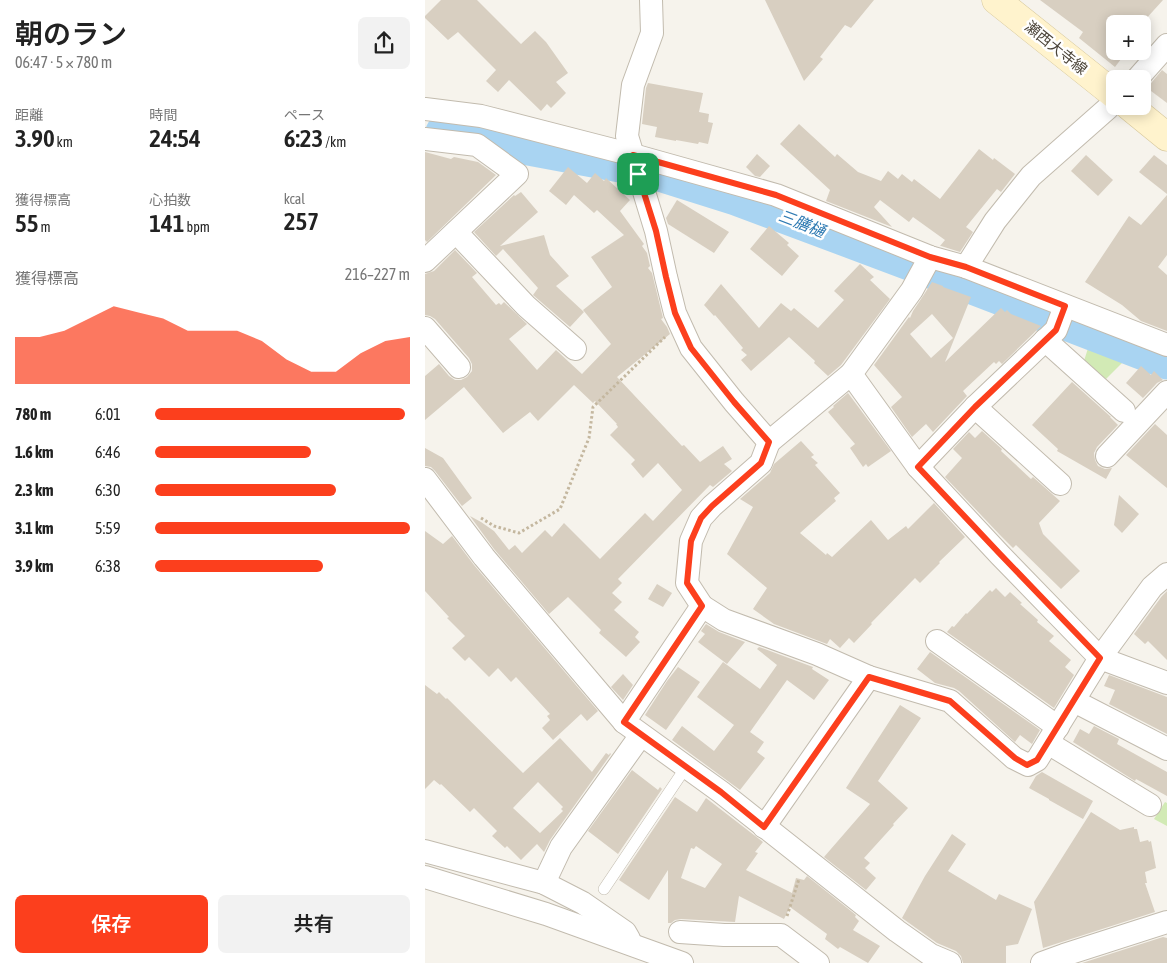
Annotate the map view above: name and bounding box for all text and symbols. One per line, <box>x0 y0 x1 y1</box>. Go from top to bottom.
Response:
map controls <box>1106 15 1151 115</box>
button: + <box>1106 15 1151 60</box>
button: share <box>358 17 410 69</box>
street label: 瀬西大寺線 <box>1022 17 1091 78</box>
text: 朝のラン <box>15 18 127 50</box>
text: 06:47 · 5 × 780 m <box>15 53 112 71</box>
button: − <box>1106 70 1151 115</box>
text: 距離 <box>15 107 43 123</box>
text: 時間 <box>149 107 177 123</box>
text: ペース <box>284 107 325 123</box>
text: 3.90 <box>15 124 55 152</box>
text: 24:54 <box>149 124 201 152</box>
text: 6:23 <box>284 124 323 152</box>
text: km <box>55 134 73 150</box>
text: /km <box>323 134 346 150</box>
pin <box>617 153 659 195</box>
icon: arrive <box>624 160 652 188</box>
text: kcal <box>284 191 305 207</box>
text: 獲得標高 <box>15 192 71 208</box>
text: 心拍数 <box>149 192 191 208</box>
water label: 三膳樋 <box>776 206 830 241</box>
text: 257 <box>284 207 319 235</box>
text: 55 <box>15 209 39 237</box>
text: 141 <box>149 209 185 237</box>
text: m <box>39 219 51 235</box>
text: bpm <box>185 219 210 235</box>
text: 216–227 m <box>345 265 410 283</box>
text: 獲得標高 <box>15 269 79 287</box>
text: 780 m <box>15 405 51 423</box>
text: 6:01 <box>95 405 121 423</box>
text: 1.6 km <box>15 443 54 461</box>
text: 6:46 <box>95 443 120 461</box>
text: 2.3 km <box>15 481 54 499</box>
text: 6:30 <box>95 481 120 499</box>
text: 3.1 km <box>15 519 54 537</box>
text: 5:59 <box>95 519 120 537</box>
text: 3.9 km <box>15 557 54 575</box>
text: 6:38 <box>95 557 120 575</box>
button: 保存 <box>15 895 208 953</box>
button: 共有 <box>218 895 410 953</box>

